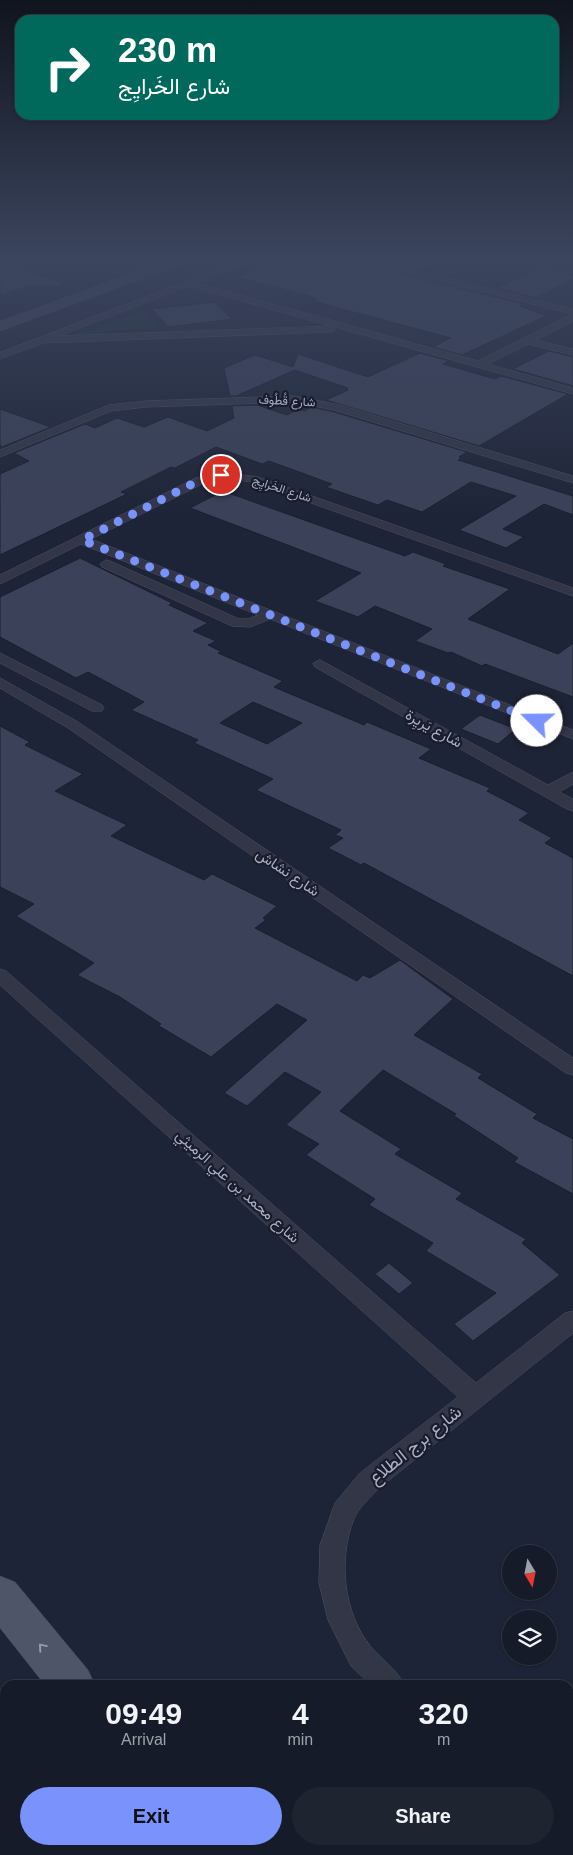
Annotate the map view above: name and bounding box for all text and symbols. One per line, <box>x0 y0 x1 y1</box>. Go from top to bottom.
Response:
text: 230 m <box>118 30 217 69</box>
icon: right <box>35 35 100 100</box>
text: شارع الخَرايِج <box>118 74 230 99</box>
street label: شارع قُطُوف <box>258 391 316 411</box>
pin <box>200 454 242 496</box>
icon: arrive <box>207 461 235 489</box>
street label: شارع الخَرايِج <box>250 473 313 507</box>
position arrow <box>510 694 562 746</box>
street label: شارع يَريِرة <box>401 706 465 753</box>
street label: شارع نشاش <box>251 845 323 902</box>
street label: شارع محمد بن علي الرميثي <box>169 1126 303 1250</box>
street label: شارع برج الطلاع <box>365 1402 467 1490</box>
north arrow <box>502 1545 558 1600</box>
map controls <box>502 1545 557 1665</box>
button: layers <box>502 1610 557 1665</box>
one-way arrow <box>39 1644 48 1653</box>
text: 09:49 <box>105 1697 182 1730</box>
text: 4 <box>292 1697 309 1730</box>
text: 320 <box>419 1697 469 1730</box>
text: Arrival <box>121 1731 166 1748</box>
text: min <box>287 1731 313 1748</box>
text: m <box>437 1731 450 1748</box>
button: Exit <box>20 1787 282 1845</box>
button: Share <box>292 1787 554 1845</box>

